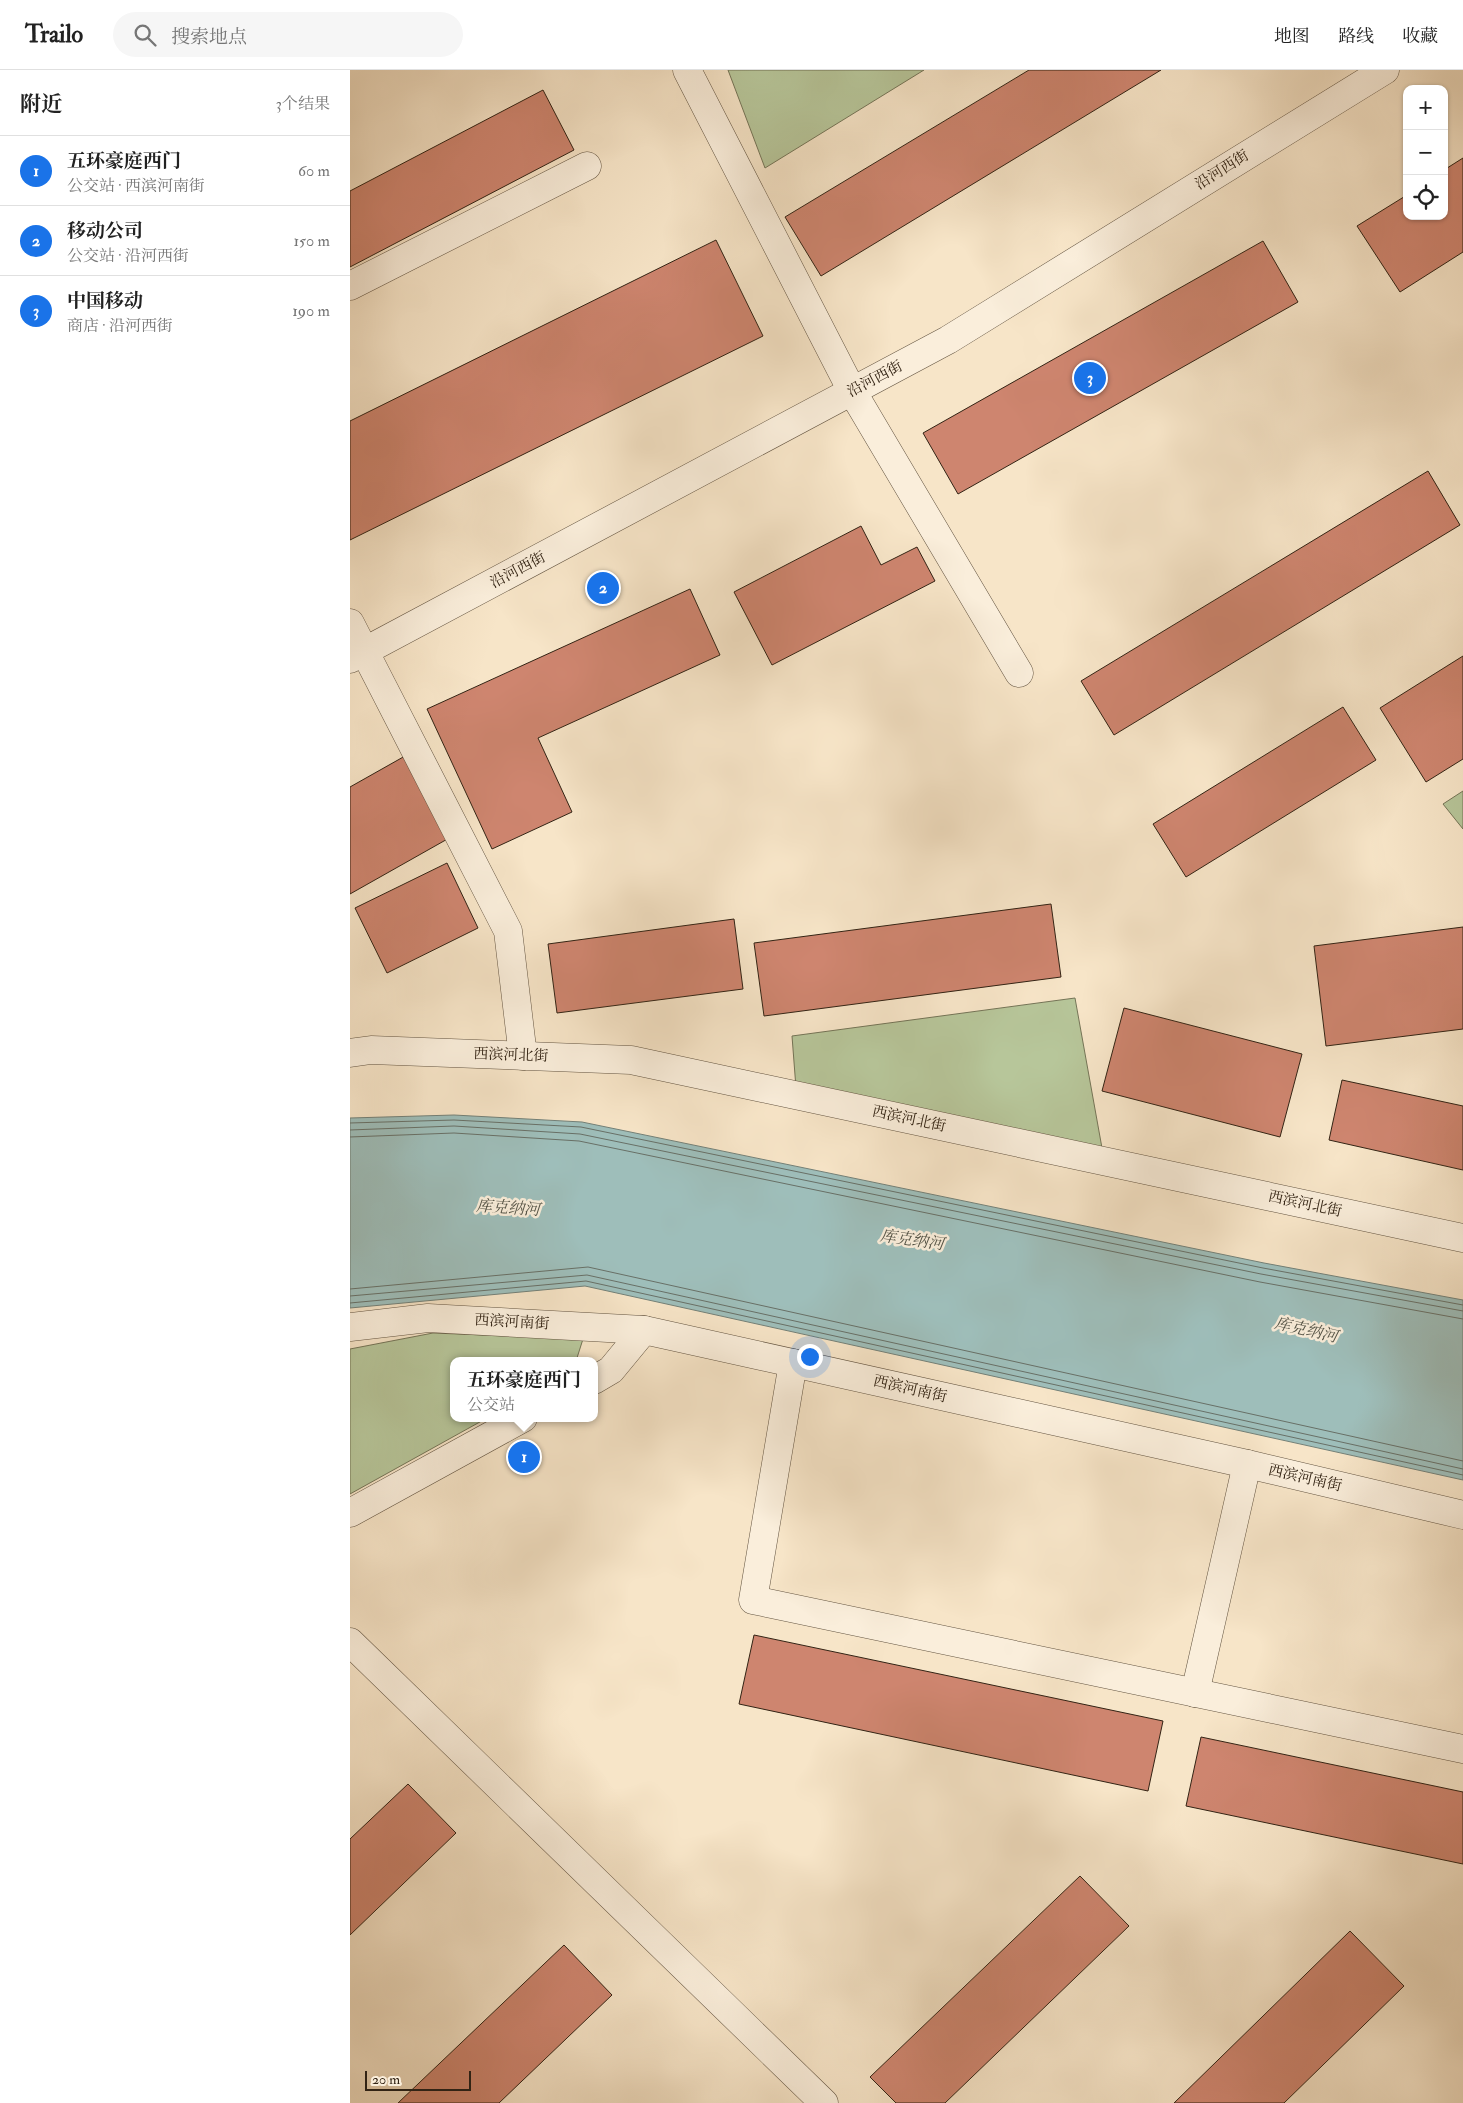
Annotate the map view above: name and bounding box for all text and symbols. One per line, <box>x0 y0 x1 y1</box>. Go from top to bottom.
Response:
search box <box>113 12 463 57</box>
text: Trailo <box>25 19 83 50</box>
icon: search <box>131 21 159 49</box>
text: 搜索地点 <box>171 25 247 49</box>
text: 地图 <box>1274 25 1310 48</box>
text: 路线 <box>1338 25 1374 48</box>
text: 收藏 <box>1402 25 1438 48</box>
map controls <box>1403 85 1448 220</box>
button: + <box>1403 85 1448 130</box>
text: 附近 <box>20 91 62 118</box>
text: 3个结果 <box>276 94 330 114</box>
button: − <box>1403 130 1448 175</box>
street label: 沿河西街 <box>1192 146 1252 194</box>
text: 五环豪庭西门 <box>67 149 181 173</box>
text: 1 <box>33 161 39 181</box>
text: 60 m <box>298 161 330 181</box>
button: locate <box>1403 175 1448 220</box>
text: 公交站 · 西滨河南街 <box>67 176 205 196</box>
text: 移动公司 <box>67 219 143 243</box>
text: 2 <box>32 231 40 251</box>
text: 150 m <box>293 231 330 251</box>
text: 公交站 · 沿河西街 <box>67 246 189 266</box>
text: 中国移动 <box>67 289 143 313</box>
text: 3 <box>33 301 39 321</box>
text: 190 m <box>292 301 330 321</box>
text: 商店 · 沿河西街 <box>67 316 173 336</box>
street label: 沿河西街 <box>844 357 906 401</box>
pin: 3 <box>1074 359 1106 397</box>
street label: 沿河西街 <box>487 548 549 592</box>
pin: 2 <box>587 569 619 607</box>
street label: 西滨河北街 <box>473 1044 549 1066</box>
street label: 西滨河北街 <box>870 1102 948 1136</box>
street label: 西滨河北街 <box>1266 1187 1344 1221</box>
water label: 库克纳河 <box>475 1196 544 1220</box>
water label: 库克纳河 <box>879 1226 948 1255</box>
street label: 西滨河南街 <box>474 1311 550 1333</box>
water label: 库克纳河 <box>1273 1313 1342 1348</box>
your location <box>797 1344 823 1370</box>
popup <box>450 1357 598 1422</box>
text: 五环豪庭西门 <box>467 1368 581 1392</box>
street label: 西滨河南街 <box>871 1371 949 1407</box>
text: 公交站 <box>467 1395 515 1415</box>
pin: 1 <box>508 1438 540 1476</box>
street label: 西滨河南街 <box>1266 1460 1344 1496</box>
scale bar <box>365 2068 471 2091</box>
text: 20 m <box>372 2071 400 2088</box>

